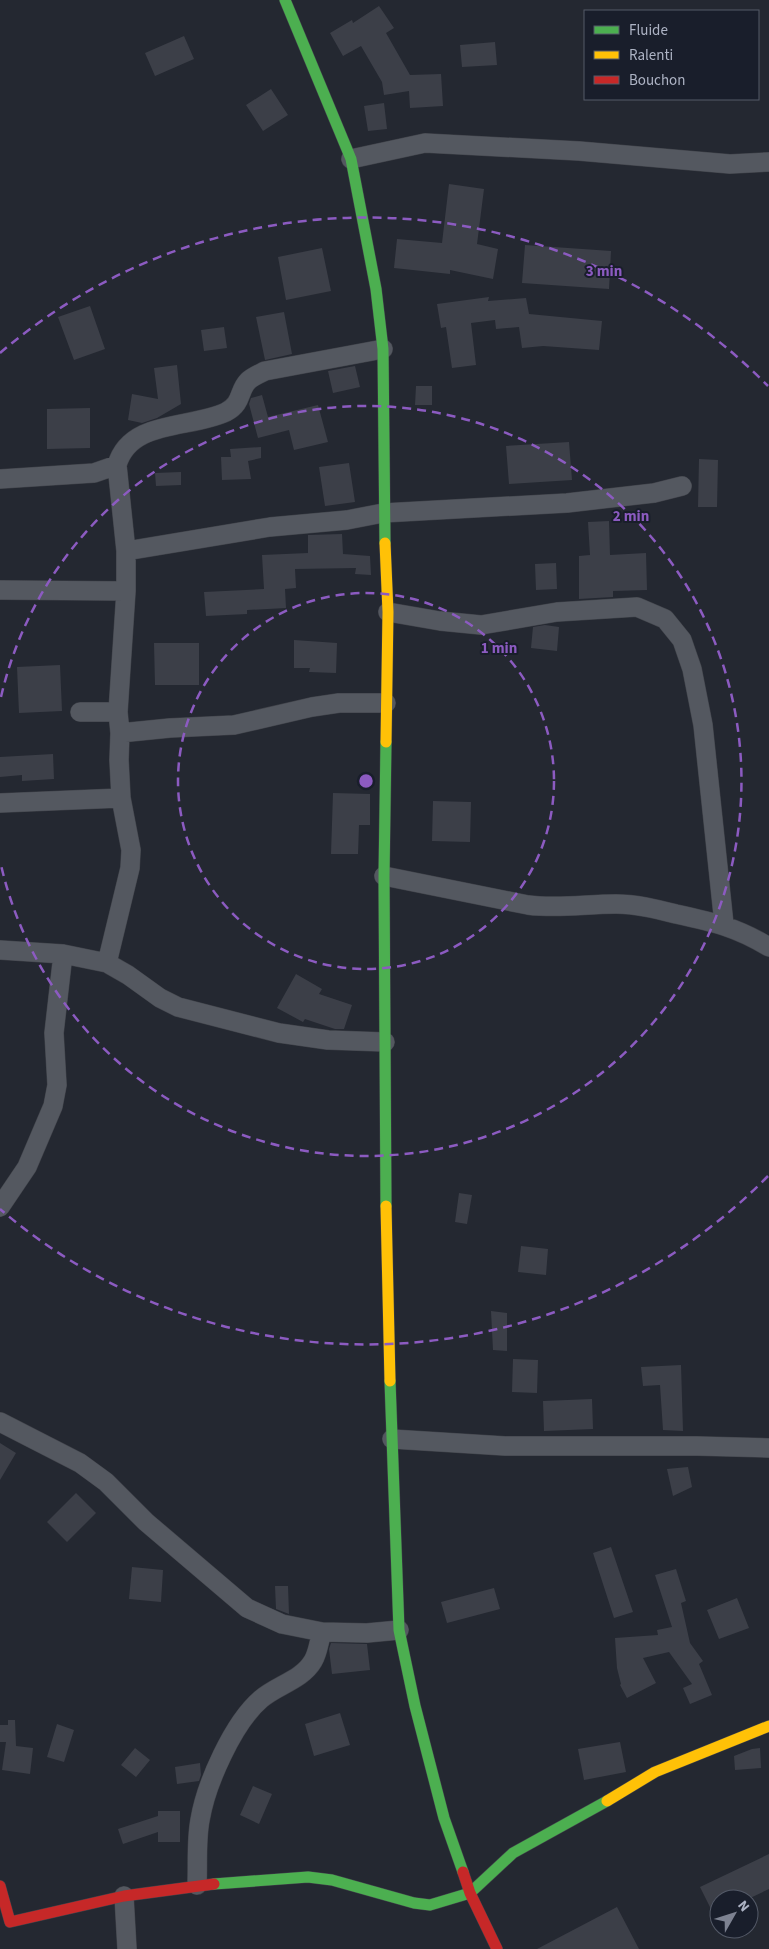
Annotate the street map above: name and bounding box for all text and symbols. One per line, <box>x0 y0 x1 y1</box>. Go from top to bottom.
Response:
legend <box>584 10 759 100</box>
text: Fluide <box>629 20 668 41</box>
text: Ralenti <box>629 45 673 66</box>
text: Bouchon <box>629 70 685 91</box>
text: 3 min <box>586 261 622 282</box>
text: 2 min <box>613 506 649 527</box>
text: 1 min <box>481 638 517 659</box>
centre of rings <box>357 772 375 790</box>
north arrow <box>709 1889 759 1939</box>
text: N <box>733 1897 754 1916</box>

